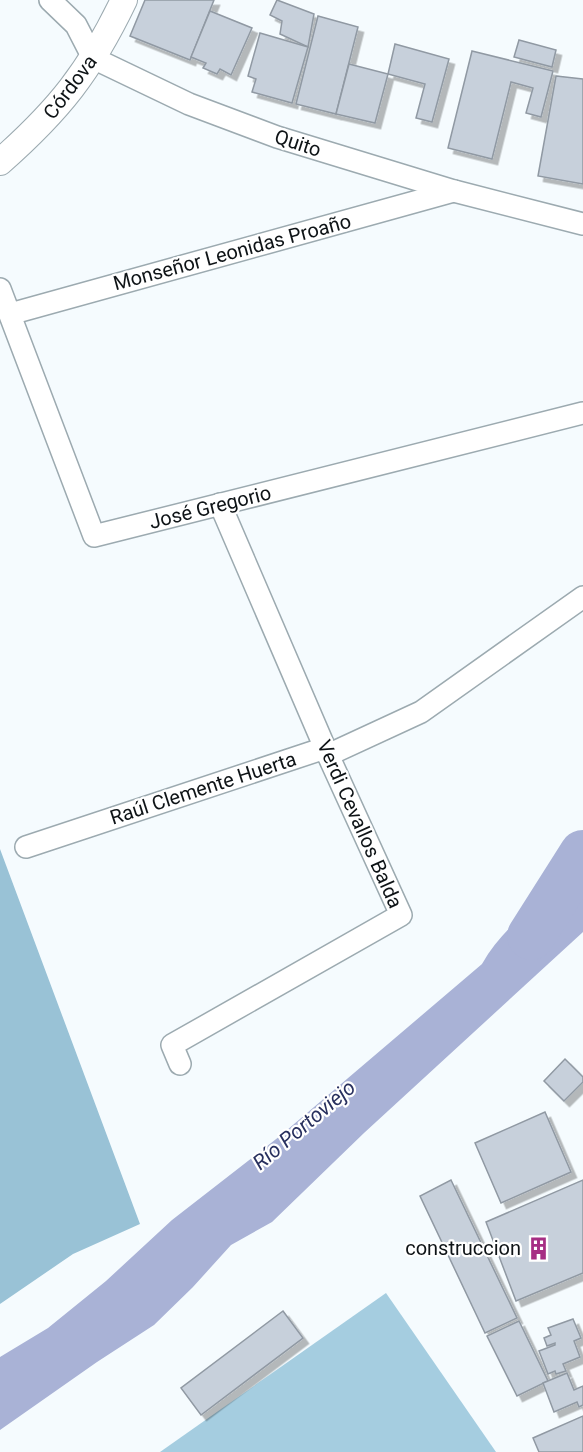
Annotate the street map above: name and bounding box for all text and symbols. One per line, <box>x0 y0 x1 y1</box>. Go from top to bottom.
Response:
street label: Córdova <box>38 50 102 124</box>
street label: Quito <box>272 124 324 162</box>
street label: Monseñor Leonidas Proaño <box>111 209 353 295</box>
street label: José Gregorio <box>147 480 273 534</box>
street label: Verdi Cevallos Balda <box>312 736 408 912</box>
street label: Raúl Clemente Huerta <box>107 747 299 829</box>
water label: Río Portoviejo <box>248 1075 360 1175</box>
building icon: construccion <box>526 1235 552 1261</box>
place label: construccion <box>405 1236 521 1260</box>

